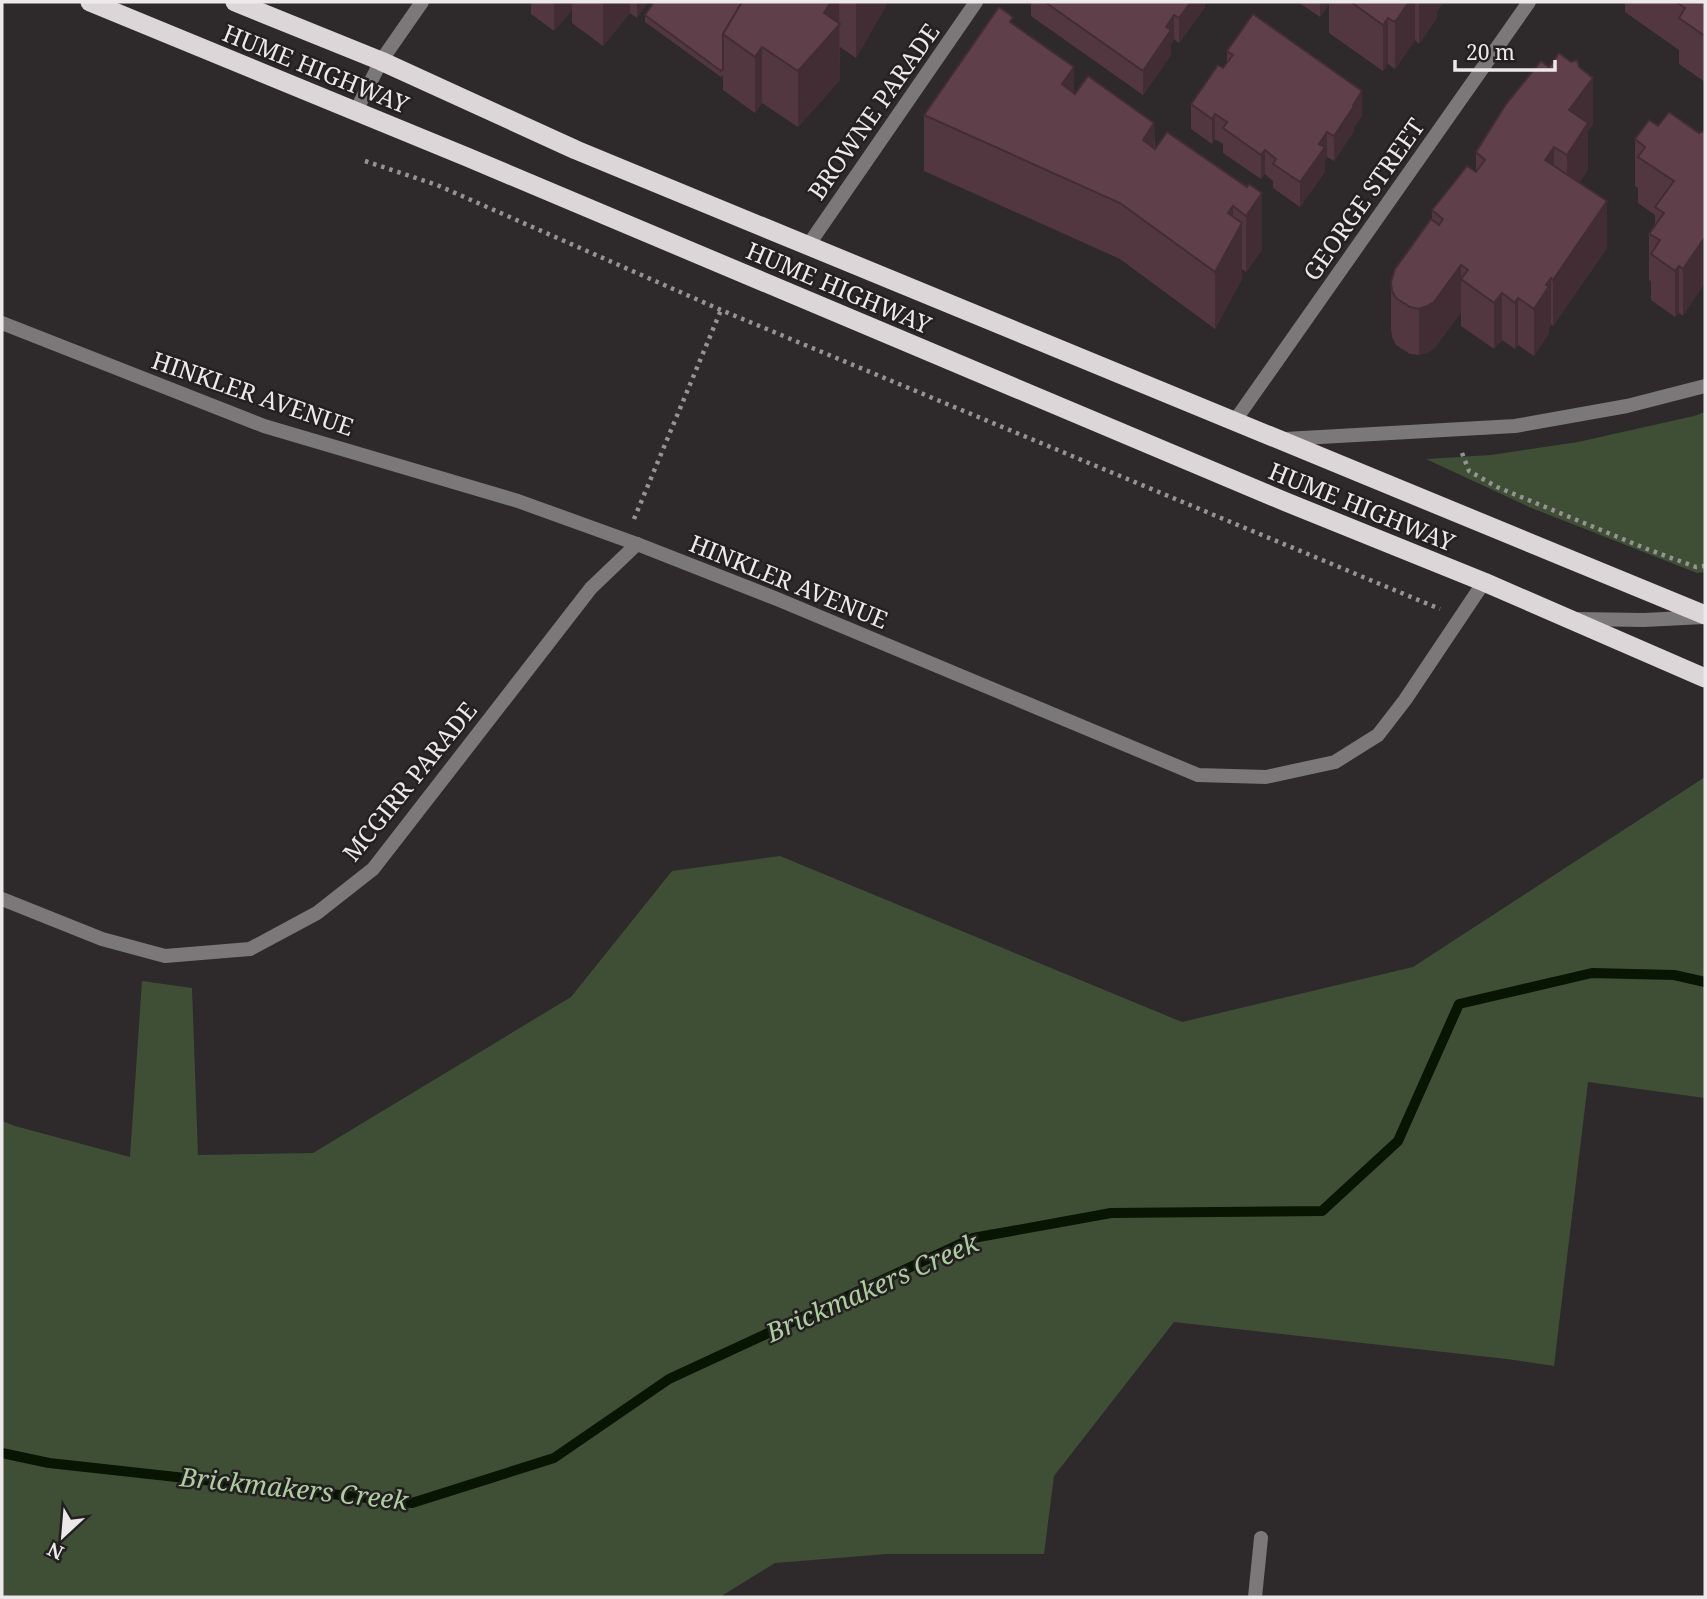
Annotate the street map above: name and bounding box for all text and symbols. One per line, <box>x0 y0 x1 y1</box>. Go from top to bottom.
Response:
street label: HUME HIGHWAY <box>218 16 415 121</box>
street label: BROWNE PARADE <box>800 16 946 206</box>
scale bar <box>1455 28 1555 72</box>
text: 20 m <box>1466 38 1515 66</box>
street label: GEORGE STREET <box>1295 111 1431 287</box>
street label: HUME HIGHWAY <box>742 233 937 341</box>
street label: HINKLER AVENUE <box>148 343 358 443</box>
street label: HUME HIGHWAY <box>1264 454 1461 559</box>
street label: HINKLER AVENUE <box>685 526 893 636</box>
street label: MCGIRR PARADE <box>334 694 484 868</box>
water label: Brickmakers Creek <box>759 1223 985 1350</box>
water label: Brickmakers Creek <box>177 1458 411 1518</box>
north arrow <box>28 1501 98 1571</box>
text: N <box>43 1536 68 1566</box>

